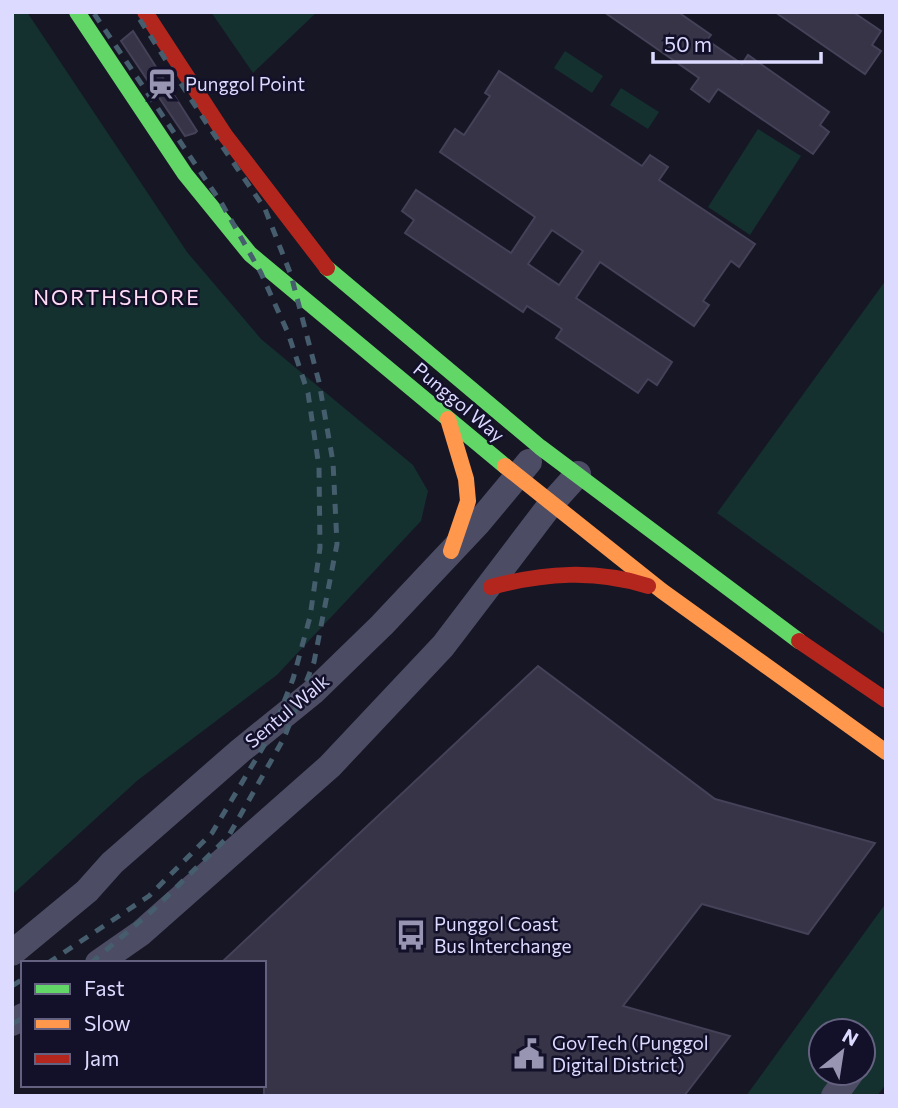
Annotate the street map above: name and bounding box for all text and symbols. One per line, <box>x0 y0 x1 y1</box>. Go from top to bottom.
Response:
scale bar <box>653 21 821 65</box>
text: 50 m <box>664 31 712 56</box>
station icon: Punggol Point <box>145 67 179 101</box>
place label: Punggol Point <box>185 72 305 95</box>
district label: NORTHSHORE <box>33 284 201 309</box>
street label: Punggol Way <box>409 357 510 446</box>
street label: Sentul Walk <box>240 669 333 752</box>
place label: Punggol Coast Bus Interchange <box>434 912 572 957</box>
bus stop icon: Punggol Coast Bus Interchange <box>394 918 428 952</box>
legend <box>21 961 266 1087</box>
text: Fast <box>84 975 125 1000</box>
text: Slow <box>84 1010 131 1035</box>
north arrow <box>807 1017 877 1087</box>
text: N <box>839 1023 863 1050</box>
place label: GovTech (Punggol Digital District) <box>552 1031 709 1076</box>
public building icon: GovTech (Punggol Digital District) <box>512 1037 546 1071</box>
text: Jam <box>84 1045 119 1070</box>

